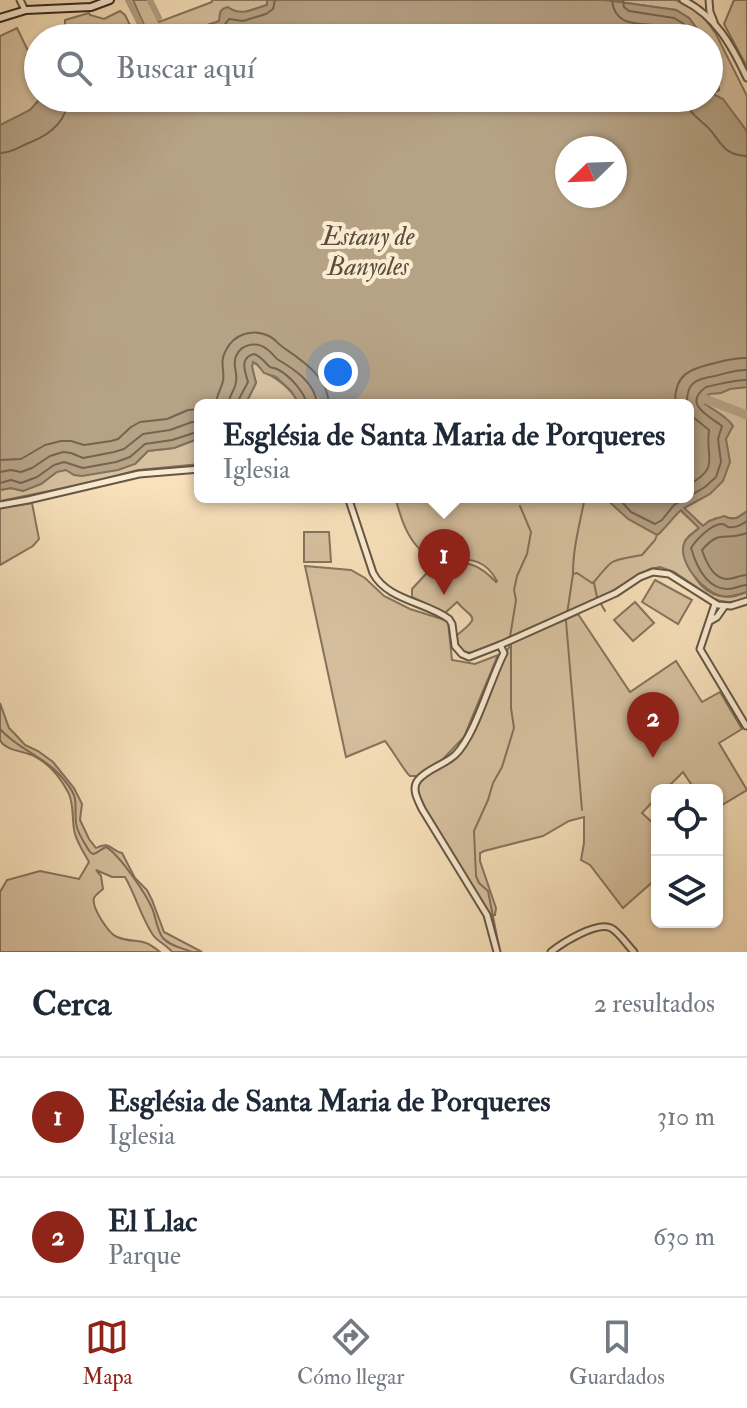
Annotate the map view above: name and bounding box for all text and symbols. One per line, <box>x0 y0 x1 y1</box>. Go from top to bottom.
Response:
search box <box>24 24 723 112</box>
icon: search <box>52 46 96 90</box>
text: Buscar aquí <box>116 50 255 87</box>
north arrow <box>555 136 627 208</box>
water label: Estany de Banyoles <box>320 221 415 283</box>
your location <box>318 352 358 392</box>
popup <box>194 399 694 503</box>
text: Església de Santa Maria de Porqueres <box>223 417 665 454</box>
text: Iglesia <box>223 454 290 486</box>
pin: 1 <box>418 529 470 595</box>
pin: 2 <box>627 692 679 758</box>
map controls <box>651 784 723 928</box>
button: locate <box>651 784 723 856</box>
button: layers <box>651 856 723 928</box>
text: Cerca <box>32 983 111 1026</box>
text: 2 resultados <box>594 988 715 1020</box>
text: Església de Santa Maria de Porqueres <box>108 1083 551 1120</box>
text: 1 <box>53 1101 63 1133</box>
text: 310 m <box>657 1101 715 1133</box>
text: Iglesia <box>108 1120 175 1152</box>
text: El Llac <box>108 1203 197 1240</box>
text: 2 <box>51 1221 65 1253</box>
text: 630 m <box>653 1221 715 1253</box>
text: Parque <box>108 1240 181 1272</box>
tab: Mapa <box>82 1315 133 1391</box>
tab: Cómo llegar <box>297 1315 404 1391</box>
tab: Guardados <box>569 1315 665 1391</box>

